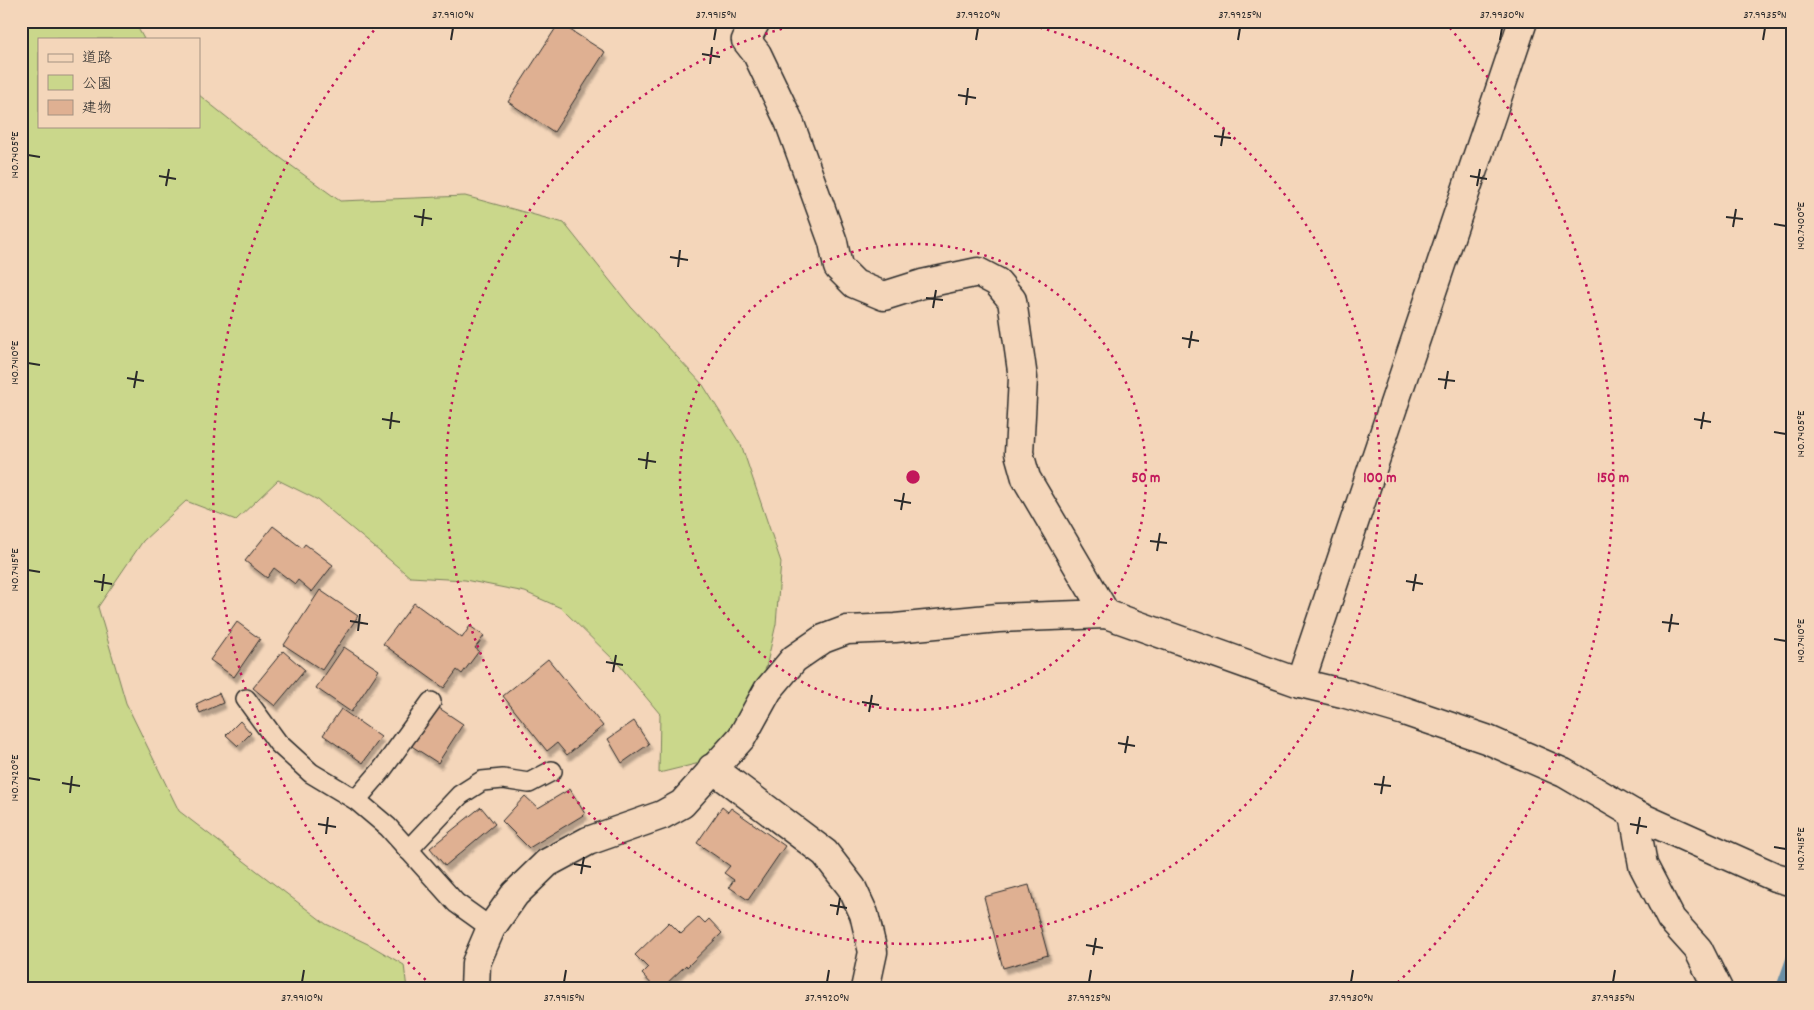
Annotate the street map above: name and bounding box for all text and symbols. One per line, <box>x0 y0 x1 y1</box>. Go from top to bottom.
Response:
text: 37.9910°N <box>432 7 474 24</box>
text: 37.9915°N <box>696 7 737 24</box>
text: 37.9920°N <box>956 7 1000 24</box>
text: 37.9925°N <box>1218 7 1262 24</box>
text: 37.9930°N <box>1480 7 1524 24</box>
text: 37.9935°N <box>1743 7 1787 24</box>
legend <box>38 38 200 128</box>
text: 道路 <box>82 48 112 70</box>
text: 公園 <box>82 74 112 96</box>
text: 建物 <box>82 98 112 120</box>
text: 140.7405°E <box>7 131 24 179</box>
text: 140.7400°E <box>1793 201 1810 250</box>
text: 140.7410°E <box>7 340 24 385</box>
text: 140.7405°E <box>1793 410 1810 458</box>
centre of rings <box>904 468 922 486</box>
text: 50 m <box>1132 468 1160 490</box>
text: 100 m <box>1363 468 1397 490</box>
text: 150 m <box>1597 468 1629 490</box>
text: 140.7415°E <box>7 548 24 592</box>
text: 140.7410°E <box>1793 618 1810 663</box>
text: 140.7420°E <box>7 754 24 801</box>
text: 140.7415°E <box>1793 827 1810 871</box>
text: 37.9910°N <box>281 990 323 1007</box>
text: 37.9915°N <box>544 990 585 1007</box>
text: 37.9920°N <box>805 990 849 1007</box>
text: 37.9925°N <box>1067 990 1111 1007</box>
text: 37.9930°N <box>1329 990 1373 1007</box>
text: 37.9935°N <box>1591 990 1635 1007</box>

